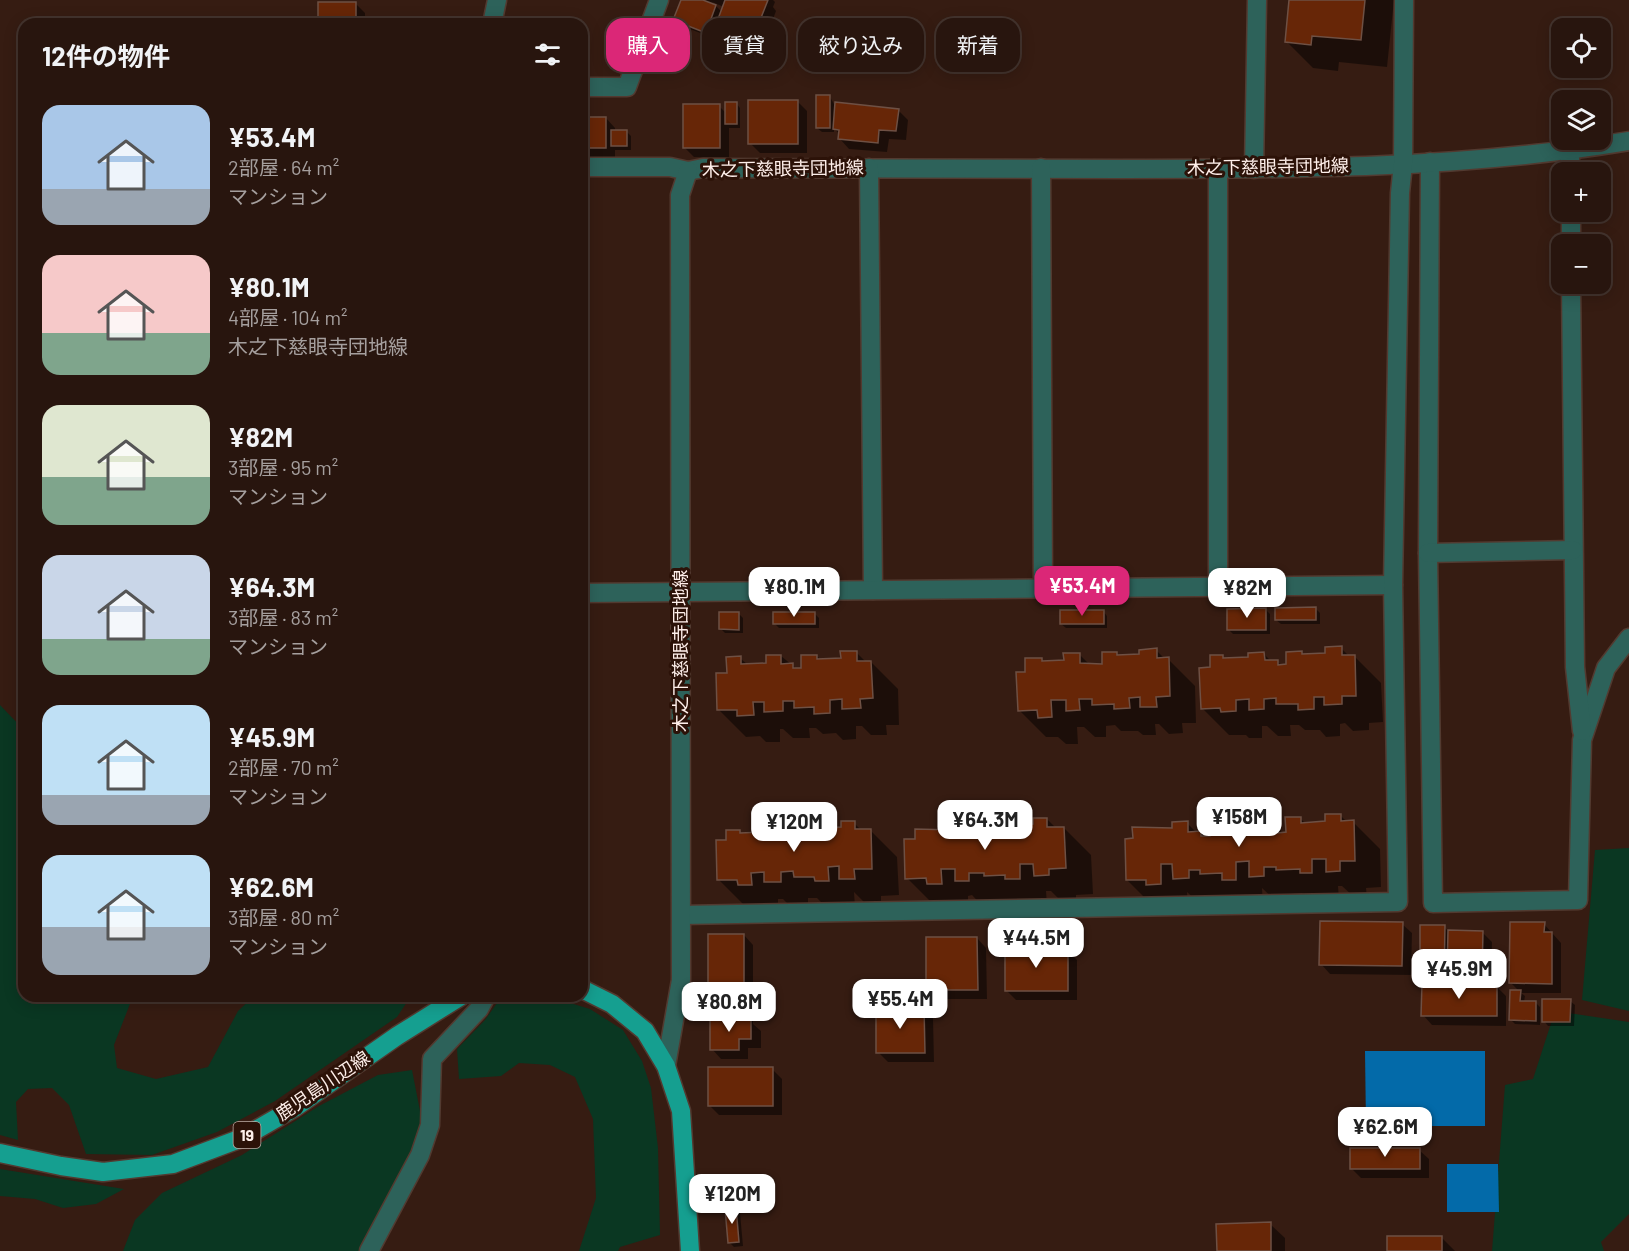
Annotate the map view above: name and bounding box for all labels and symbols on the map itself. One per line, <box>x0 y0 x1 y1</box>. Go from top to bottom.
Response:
street label: 木之下慈眼寺団地線 <box>1187 154 1349 178</box>
street label: 木之下慈眼寺団地線 <box>702 156 864 180</box>
pin: ¥53.4M <box>1033 566 1131 617</box>
pin: ¥80.1M <box>745 567 843 618</box>
pin: ¥82M <box>1211 568 1283 619</box>
street label: 木之下慈眼寺団地線 <box>669 570 691 732</box>
pin: ¥158M <box>1197 797 1281 848</box>
pin: ¥64.3M <box>936 800 1034 851</box>
pin: ¥120M <box>752 802 836 853</box>
pin: ¥44.5M <box>987 918 1085 969</box>
pin: ¥45.9M <box>1410 949 1508 1000</box>
pin: ¥55.4M <box>851 979 949 1030</box>
pin: ¥80.8M <box>680 982 778 1033</box>
street label: 鹿児島川辺線 <box>272 1046 373 1124</box>
pin: ¥62.6M <box>1336 1107 1434 1158</box>
road number: 19 <box>234 1122 260 1148</box>
pin: ¥120M <box>690 1174 774 1225</box>

